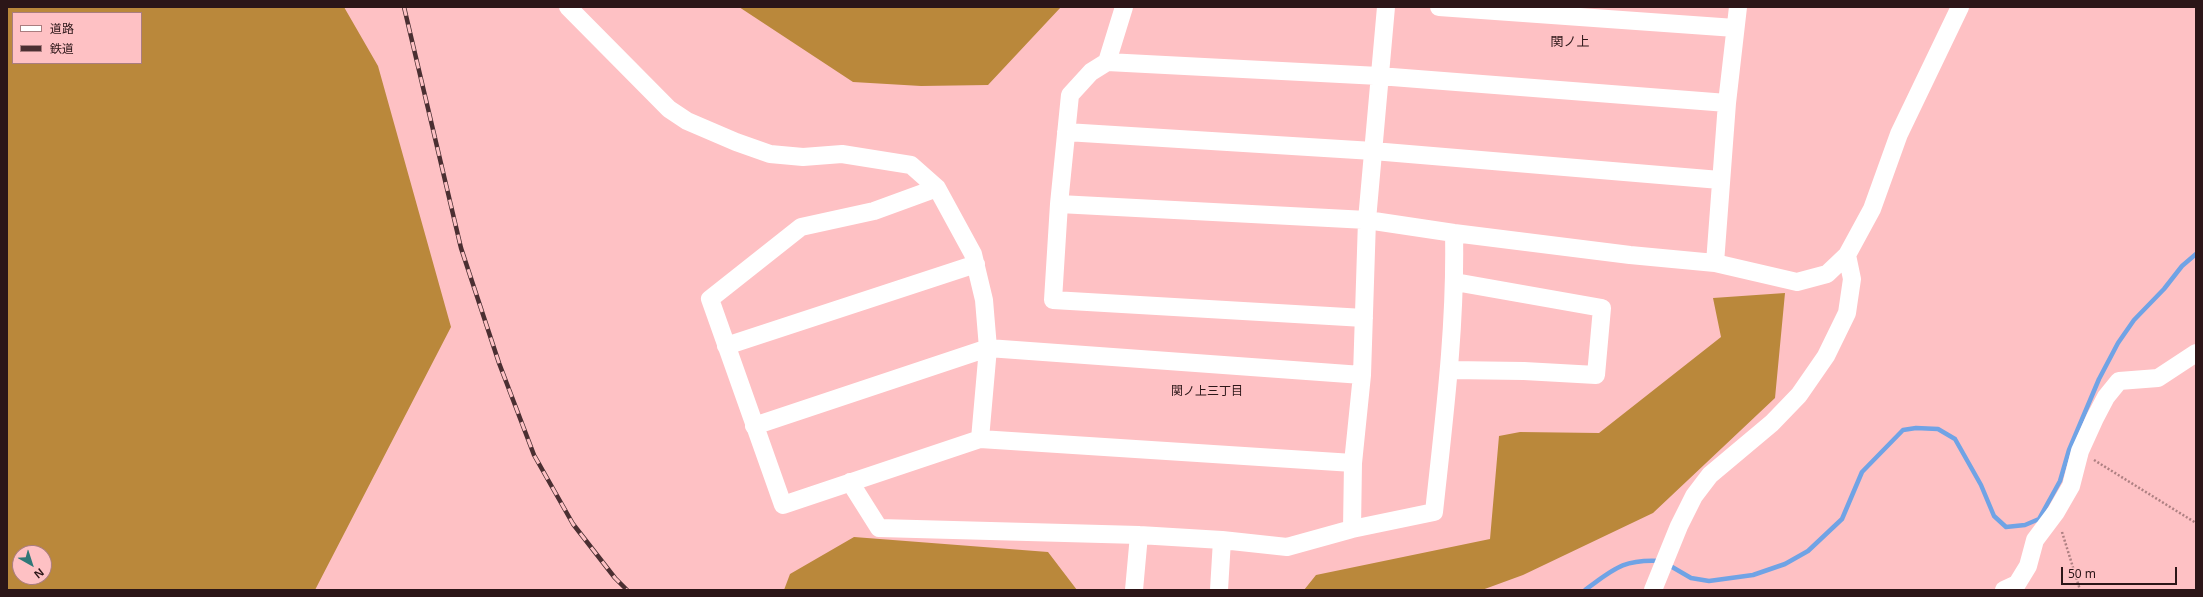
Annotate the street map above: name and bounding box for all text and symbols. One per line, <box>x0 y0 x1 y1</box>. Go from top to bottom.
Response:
legend <box>12 12 142 64</box>
text: 道路 <box>50 20 74 37</box>
district label: 関ノ上 <box>1551 34 1589 50</box>
text: 鉄道 <box>50 40 74 57</box>
district label: 関ノ上三丁目 <box>1171 385 1243 399</box>
north arrow <box>12 545 52 585</box>
scale bar <box>2063 559 2179 585</box>
text: N <box>31 565 47 583</box>
text: 50 m <box>2068 565 2096 582</box>

